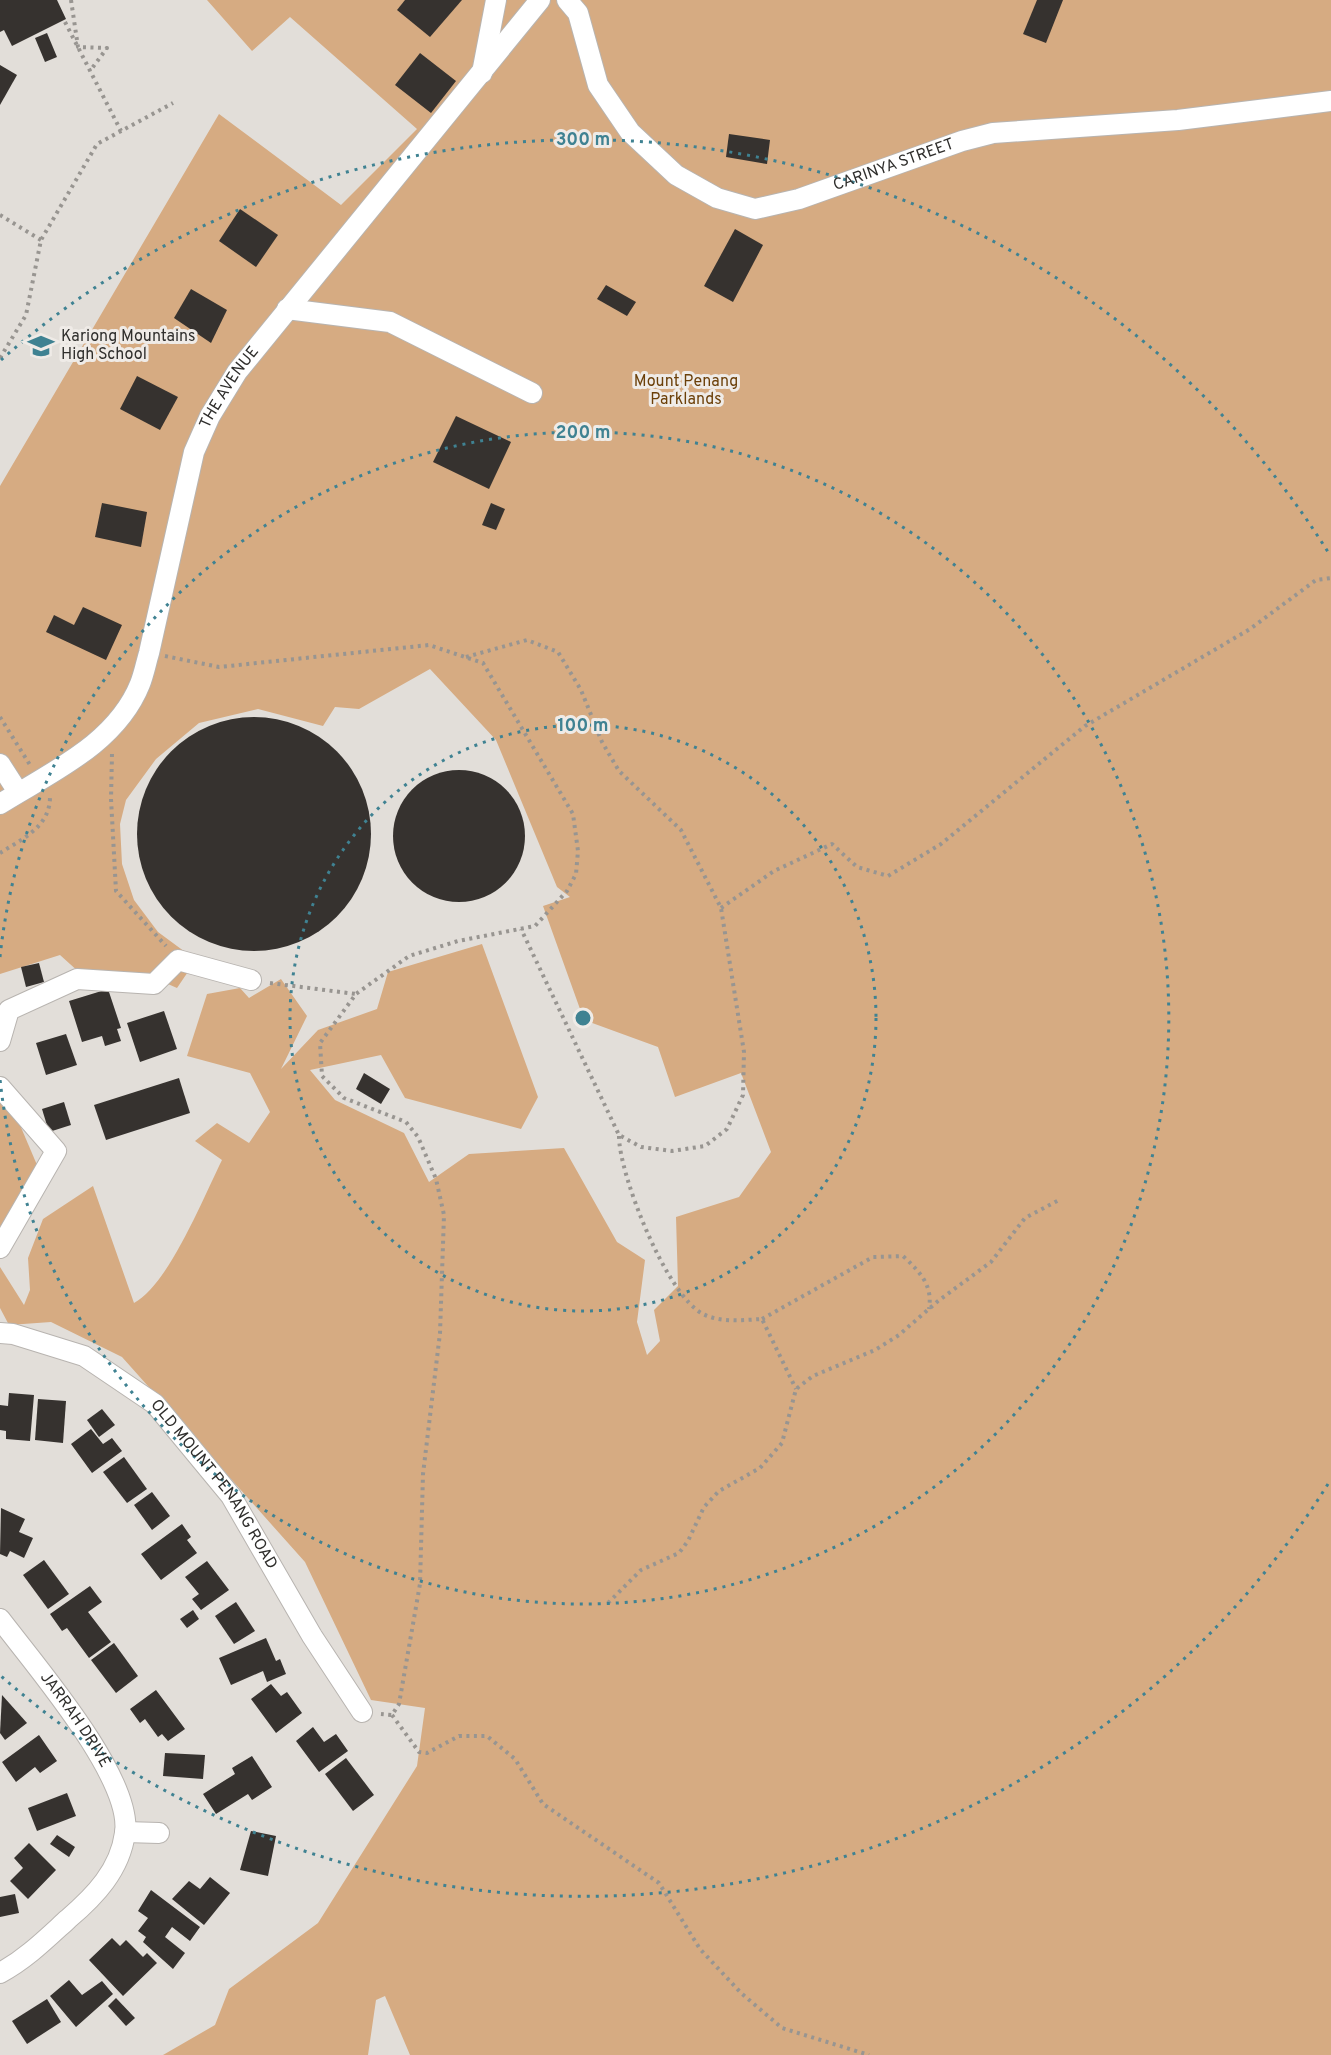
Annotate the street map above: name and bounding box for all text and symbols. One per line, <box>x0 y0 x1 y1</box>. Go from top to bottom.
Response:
text: 300 m <box>556 129 610 152</box>
street label: CARINYA STREET <box>831 135 957 196</box>
place label: Kariong Mountains High School <box>61 327 196 365</box>
school or university icon: Kariong Mountains High School <box>26 331 56 361</box>
street label: THE AVENUE <box>196 343 264 432</box>
park label: Mount Penang Parklands <box>634 372 738 410</box>
text: 200 m <box>555 422 611 445</box>
text: 100 m <box>557 715 609 738</box>
centre of rings <box>573 1008 593 1028</box>
street label: OLD MOUNT PENANG ROAD <box>146 1396 281 1573</box>
street label: JARRAH DRIVE <box>35 1668 114 1771</box>

